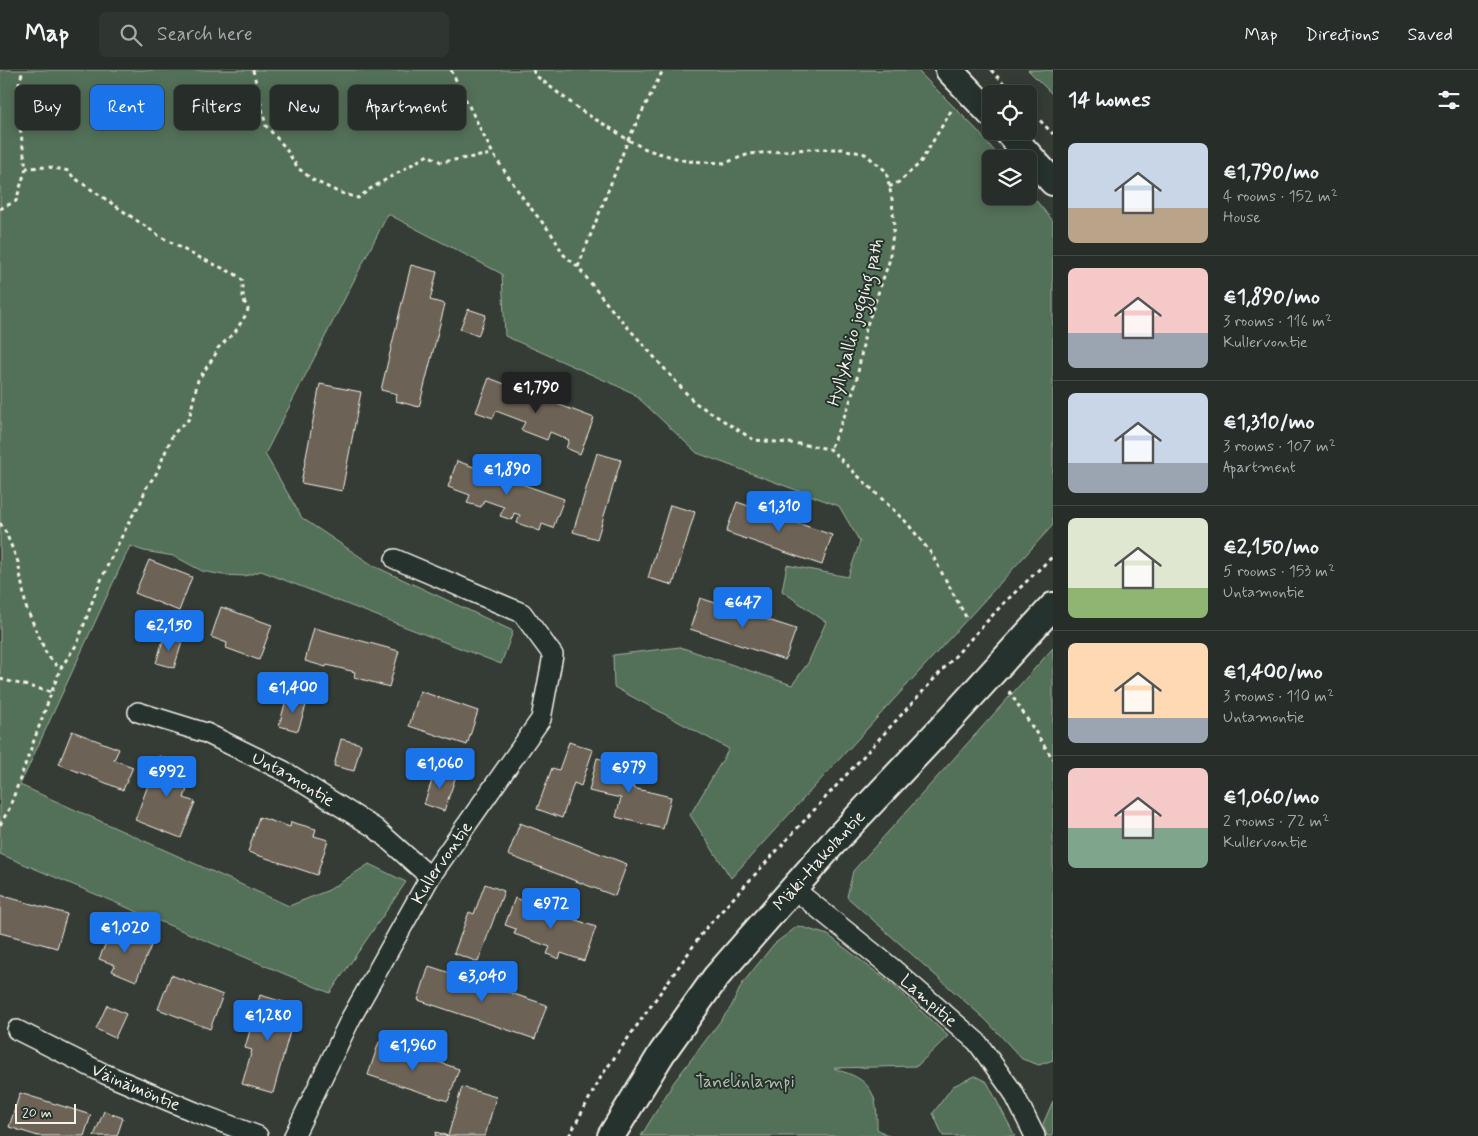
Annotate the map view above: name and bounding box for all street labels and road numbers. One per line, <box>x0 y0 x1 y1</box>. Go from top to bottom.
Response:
street label: Hyllykallio jogging path <box>822 236 892 409</box>
street label: Untamontie <box>248 746 339 813</box>
street label: Mäki-Hakolantie <box>768 805 871 917</box>
street label: Kullervontie <box>406 817 479 909</box>
street label: Lampitie <box>894 969 963 1033</box>
street label: Väinämöntie <box>87 1058 184 1118</box>

